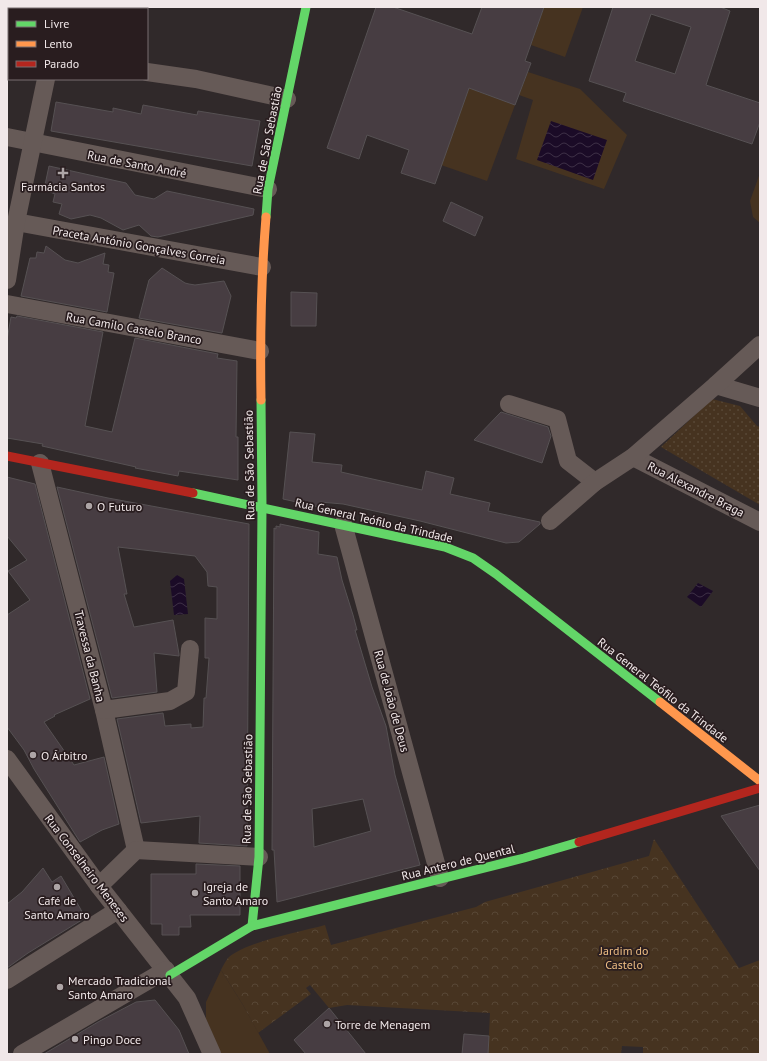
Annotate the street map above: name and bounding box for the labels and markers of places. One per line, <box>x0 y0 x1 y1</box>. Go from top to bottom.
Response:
marker: Farmácia Santos <box>58 168 68 178</box>
place label: Farmácia Santos <box>21 179 105 194</box>
place label: O Futuro <box>97 499 142 514</box>
marker: O Futuro <box>84 501 94 511</box>
place label: O Árbitro <box>41 748 87 763</box>
marker: O Árbitro <box>28 750 38 760</box>
place label: Igreja de Santo Amaro <box>203 879 268 908</box>
marker: Café de Santo Amaro <box>52 882 62 892</box>
marker: Igreja de Santo Amaro <box>190 888 200 898</box>
place label: Café de Santo Amaro <box>24 893 90 922</box>
place label: Mercado Tradicional Santo Amaro <box>68 973 171 1002</box>
marker: Mercado Tradicional Santo Amaro <box>55 982 65 992</box>
place label: Torre de Menagem <box>335 1017 430 1032</box>
marker: Torre de Menagem <box>322 1019 332 1029</box>
place label: Pingo Doce <box>83 1032 141 1047</box>
marker: Pingo Doce <box>70 1034 80 1044</box>

